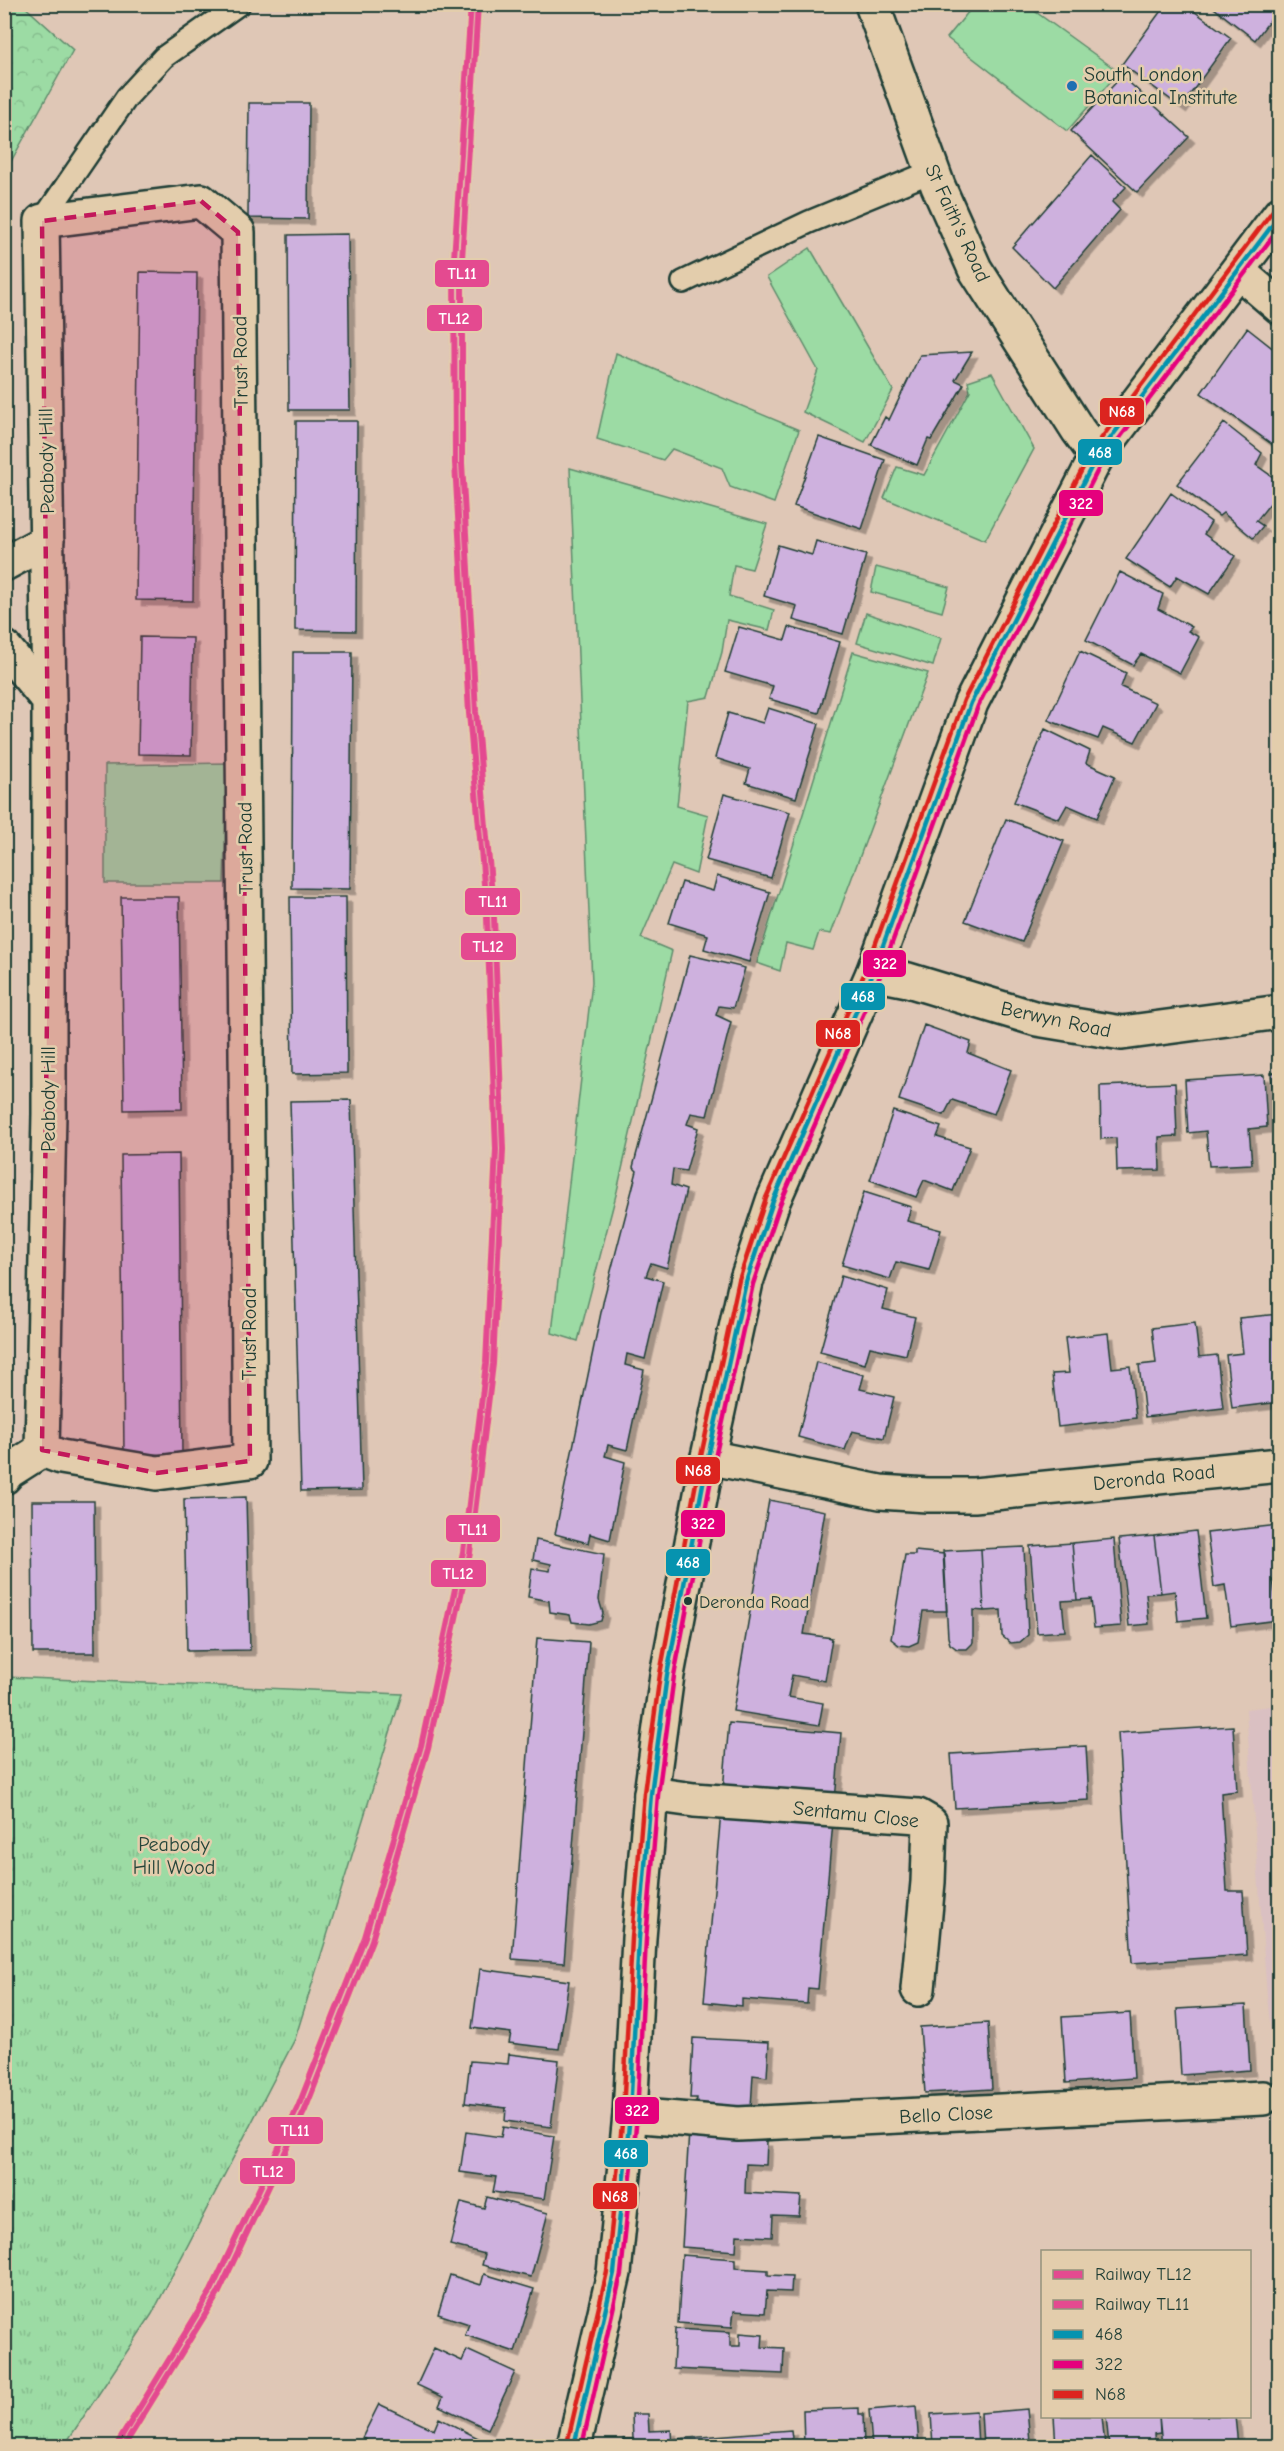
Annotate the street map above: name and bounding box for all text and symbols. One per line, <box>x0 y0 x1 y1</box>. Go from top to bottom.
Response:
place label: South London Botanical Institute <box>1084 63 1237 109</box>
marker: South London Botanical Institute <box>1065 79 1079 93</box>
street label: St Faith's Road <box>920 161 995 286</box>
line badge: TL11 <box>434 259 490 288</box>
text: TL11 <box>447 265 477 283</box>
line badge: TL12 <box>426 304 483 332</box>
text: TL12 <box>439 310 469 328</box>
street label: Trust Road <box>228 316 253 408</box>
line badge: N68 <box>1099 397 1145 426</box>
text: N68 <box>1109 403 1136 421</box>
street label: Peabody Hill <box>34 408 59 514</box>
line badge: 468 <box>1077 438 1123 466</box>
text: 468 <box>1088 444 1112 462</box>
line badge: 322 <box>1058 489 1104 517</box>
text: 322 <box>1069 495 1093 513</box>
street label: Trust Road <box>233 802 258 894</box>
line badge: TL11 <box>464 887 521 916</box>
text: TL11 <box>478 893 508 911</box>
line badge: TL12 <box>460 932 517 961</box>
text: TL12 <box>473 938 503 956</box>
line badge: 322 <box>862 949 907 978</box>
text: 322 <box>873 955 897 973</box>
line badge: 468 <box>840 982 886 1011</box>
text: 468 <box>851 988 875 1006</box>
street label: Berwyn Road <box>999 997 1113 1042</box>
line badge: N68 <box>815 1019 861 1048</box>
text: N68 <box>825 1025 852 1043</box>
street label: Peabody Hill <box>37 1046 60 1152</box>
street label: Trust Road <box>238 1288 261 1380</box>
line badge: N68 <box>675 1456 721 1485</box>
street label: Deronda Road <box>1092 1460 1216 1495</box>
text: N68 <box>685 1462 712 1480</box>
line badge: 322 <box>680 1509 726 1538</box>
line badge: TL11 <box>445 1514 501 1543</box>
text: 322 <box>691 1515 715 1533</box>
text: TL11 <box>458 1521 488 1539</box>
line badge: 468 <box>665 1548 711 1577</box>
text: 468 <box>676 1554 700 1572</box>
line badge: TL12 <box>430 1559 487 1588</box>
text: TL12 <box>443 1565 473 1583</box>
place label: Deronda Road <box>699 1592 809 1613</box>
marker: Deronda Road <box>682 1595 694 1607</box>
street label: Sentamu Close <box>792 1796 920 1833</box>
park label: Peabody Hill Wood <box>133 1833 215 1879</box>
line badge: 322 <box>614 2096 660 2125</box>
street label: Bello Close <box>899 2101 993 2128</box>
text: 322 <box>625 2102 649 2120</box>
line badge: TL11 <box>267 2116 324 2145</box>
text: TL11 <box>280 2122 310 2140</box>
line badge: 468 <box>603 2139 649 2168</box>
text: 468 <box>614 2145 638 2163</box>
line badge: TL12 <box>239 2157 296 2185</box>
text: TL12 <box>253 2163 283 2181</box>
line badge: N68 <box>592 2182 638 2210</box>
text: N68 <box>602 2188 629 2206</box>
legend <box>1041 2250 1251 2418</box>
text: Railway TL12 <box>1095 2264 1192 2285</box>
text: Railway TL11 <box>1095 2294 1189 2315</box>
text: 468 <box>1095 2324 1123 2345</box>
text: 322 <box>1095 2354 1123 2375</box>
text: N68 <box>1095 2384 1126 2405</box>

